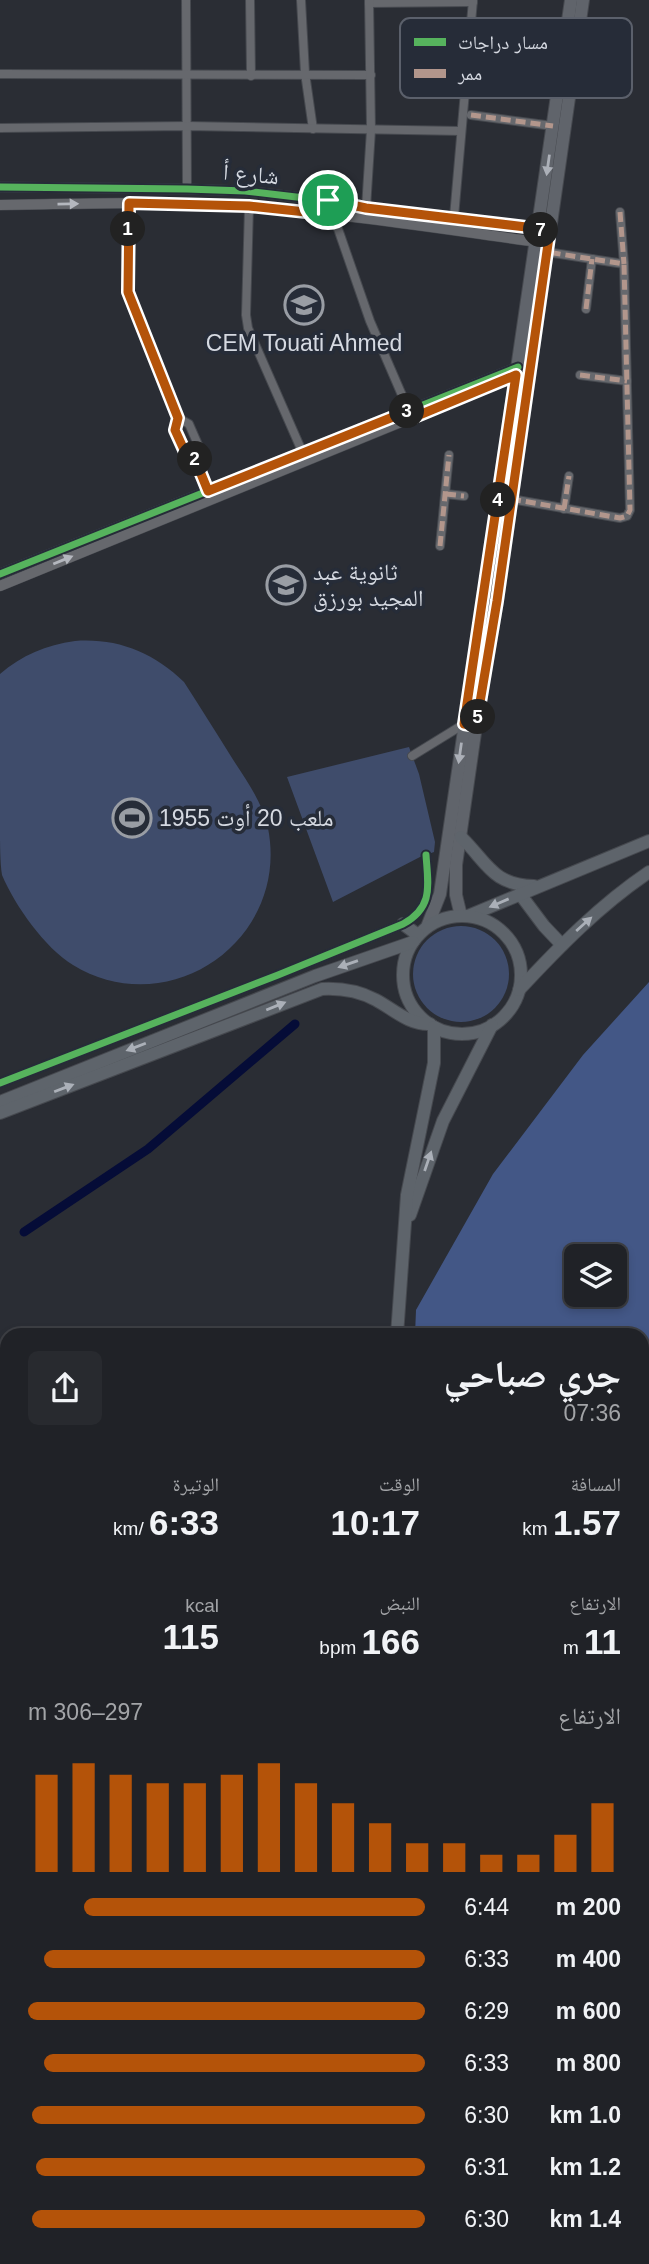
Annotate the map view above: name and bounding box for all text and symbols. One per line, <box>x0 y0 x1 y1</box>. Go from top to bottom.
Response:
legend <box>400 18 632 98</box>
text: مسار دراجات <box>458 32 548 54</box>
text: ممر <box>457 63 482 85</box>
one-way arrow <box>542 154 553 176</box>
street label: شارع أ <box>222 158 280 191</box>
pin <box>298 170 358 230</box>
icon: arrive <box>309 181 347 219</box>
one-way arrow <box>57 198 79 210</box>
pin: 1 <box>110 212 146 246</box>
pin: 7 <box>524 212 558 247</box>
text: 1 <box>122 218 133 239</box>
text: 7 <box>535 219 546 240</box>
school or university icon: CEM Touati Ahmed <box>283 284 325 326</box>
place label: CEM Touati Ahmed <box>206 330 402 356</box>
pin: 3 <box>390 394 424 428</box>
text: 3 <box>401 400 412 421</box>
pin: 2 <box>178 442 212 476</box>
text: 2 <box>189 448 200 469</box>
pin: 4 <box>480 482 516 518</box>
text: 4 <box>492 489 503 510</box>
one-way arrow <box>53 555 74 566</box>
place label: ثانوية عبد المجيد بورزق <box>313 559 423 612</box>
school or university icon: ثانوية عبد المجيد بورزق <box>265 564 307 606</box>
pin: 5 <box>461 700 496 734</box>
text: 5 <box>472 706 483 727</box>
one-way arrow <box>454 742 465 764</box>
sports icon: ملعب 20 أوت 1955 <box>111 797 153 839</box>
place label: ملعب 20 أوت 1955 <box>159 804 333 832</box>
one-way arrow <box>488 898 509 909</box>
one-way arrow <box>575 917 592 932</box>
one-way arrow <box>338 959 359 970</box>
one-way arrow <box>265 1001 286 1012</box>
one-way arrow <box>126 1041 147 1052</box>
one-way arrow <box>53 1083 74 1094</box>
one-way arrow <box>423 1150 434 1171</box>
map controls <box>564 1244 627 1307</box>
button: layers <box>564 1244 627 1307</box>
button: share <box>28 1351 102 1425</box>
text: جري صباحي <box>443 1353 621 1395</box>
text: 07:36 <box>563 1400 621 1426</box>
text: الوتيرة <box>173 1474 219 1495</box>
text: الوقت <box>379 1474 420 1495</box>
text: المسافة <box>571 1474 621 1495</box>
text: 6:33 <box>149 1503 219 1542</box>
text: 10:17 <box>330 1503 420 1542</box>
text: 1.57 <box>553 1503 621 1542</box>
text: /km <box>113 1518 149 1539</box>
text: km <box>522 1518 553 1539</box>
text: النبض <box>379 1593 420 1614</box>
text: الارتفاع <box>569 1593 621 1614</box>
text: kcal <box>185 1595 219 1616</box>
text: 115 <box>163 1617 219 1656</box>
text: 166 <box>362 1622 420 1661</box>
text: 11 <box>584 1622 621 1661</box>
text: bpm <box>319 1637 362 1658</box>
text: m <box>563 1637 584 1658</box>
text: 297–306 m <box>28 1699 143 1725</box>
text: الارتفاع <box>558 1703 621 1729</box>
text: 6:44 <box>464 1894 509 1920</box>
text: 200 m <box>556 1894 621 1920</box>
text: 6:33 <box>464 1946 509 1972</box>
text: 400 m <box>556 1946 621 1972</box>
text: 6:29 <box>464 1998 509 2024</box>
text: 600 m <box>556 1998 621 2024</box>
text: 6:33 <box>464 2050 509 2076</box>
text: 800 m <box>556 2050 621 2076</box>
text: 6:30 <box>464 2102 509 2128</box>
text: 1.0 km <box>549 2102 621 2128</box>
text: 6:31 <box>464 2154 509 2180</box>
text: 1.2 km <box>549 2154 621 2180</box>
text: 6:30 <box>464 2206 509 2232</box>
text: 1.4 km <box>549 2206 621 2232</box>

